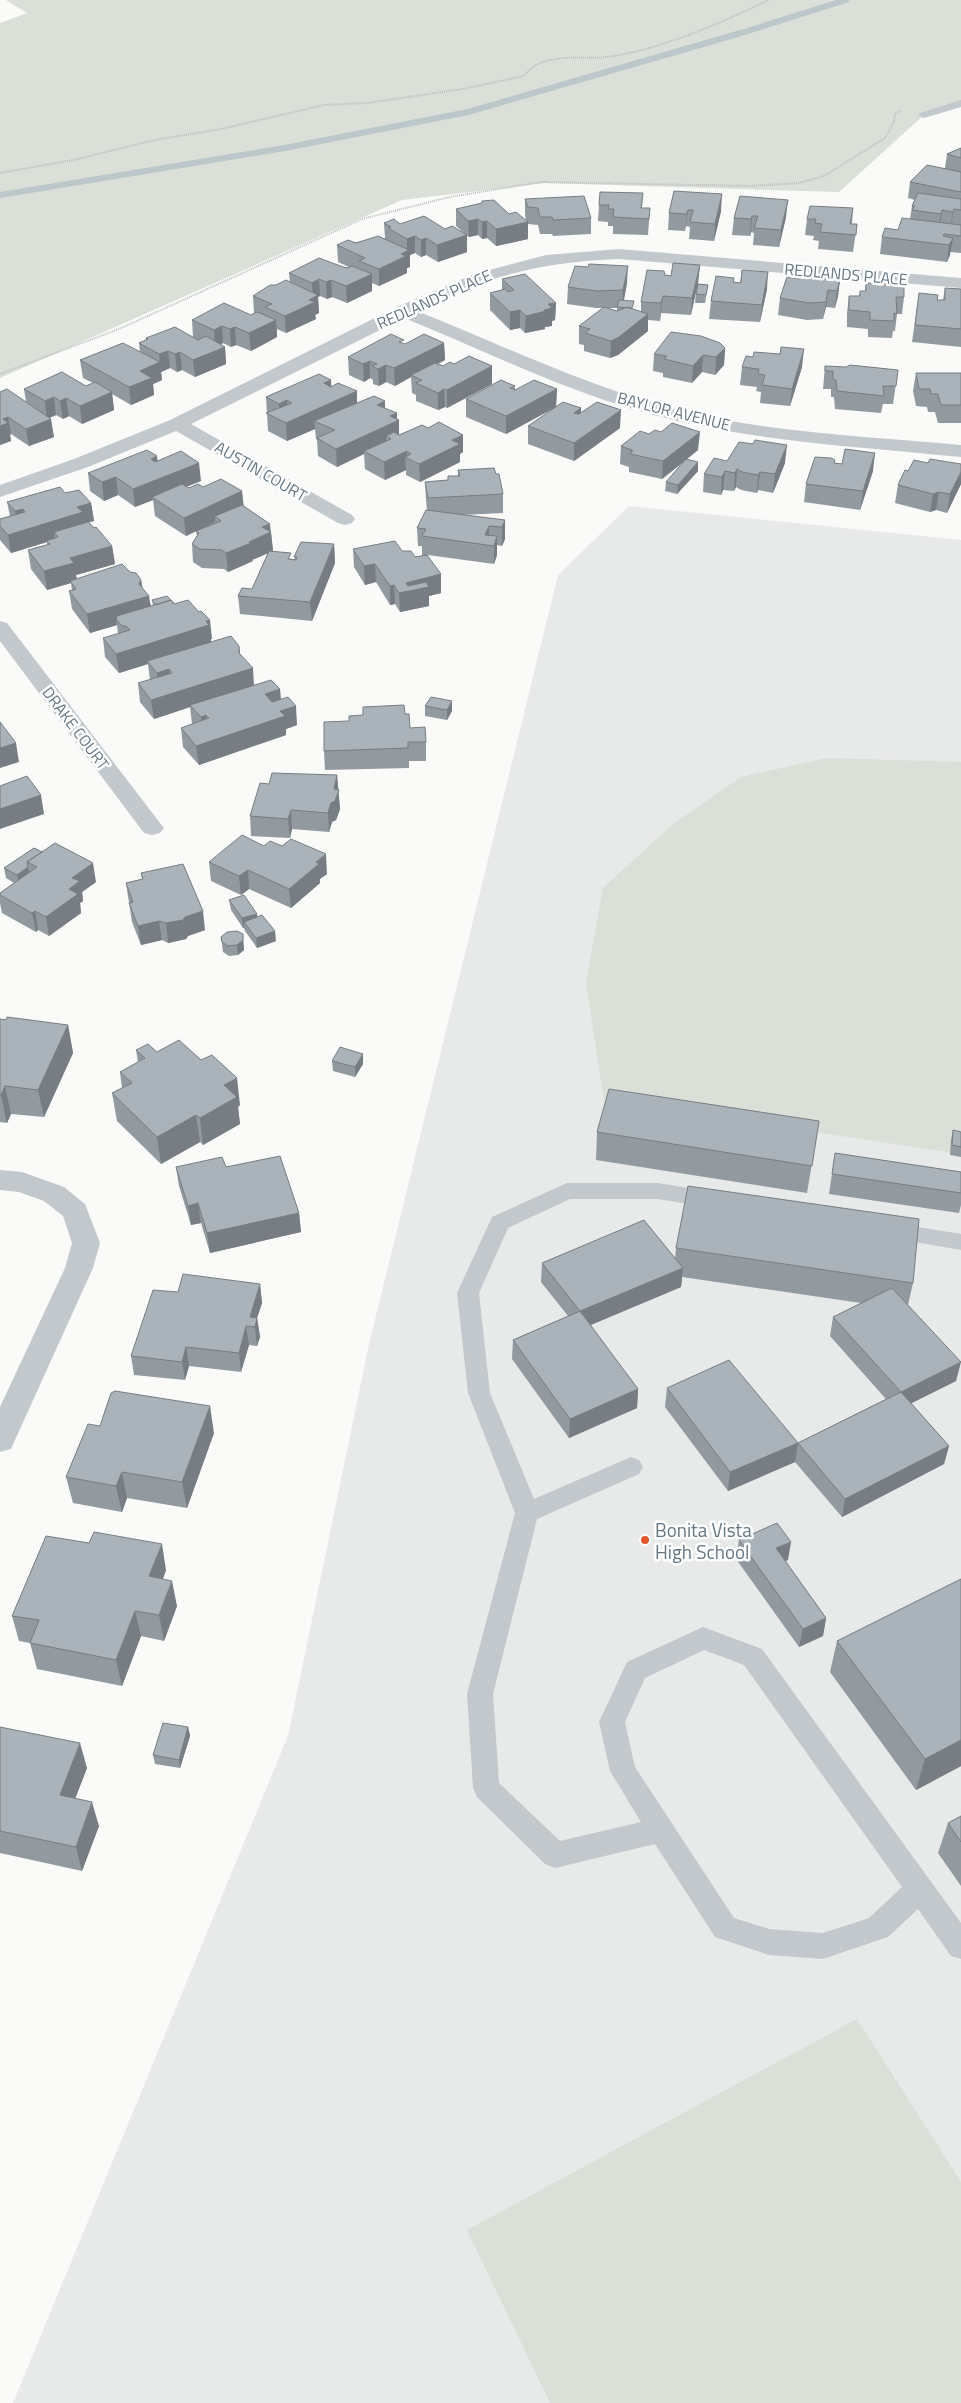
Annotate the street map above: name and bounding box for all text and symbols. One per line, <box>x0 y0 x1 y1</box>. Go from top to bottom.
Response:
street label: REDLANDS PLACE <box>783 257 909 291</box>
street label: REDLANDS PLACE <box>373 263 495 335</box>
street label: BAYLOR AVENUE <box>615 385 733 437</box>
street label: AUSTIN COURT <box>211 435 312 507</box>
street label: DRAKE COURT <box>37 681 116 775</box>
place label: Bonita Vista High School <box>655 1515 752 1566</box>
marker: Bonita Vista High School <box>639 1534 651 1546</box>

